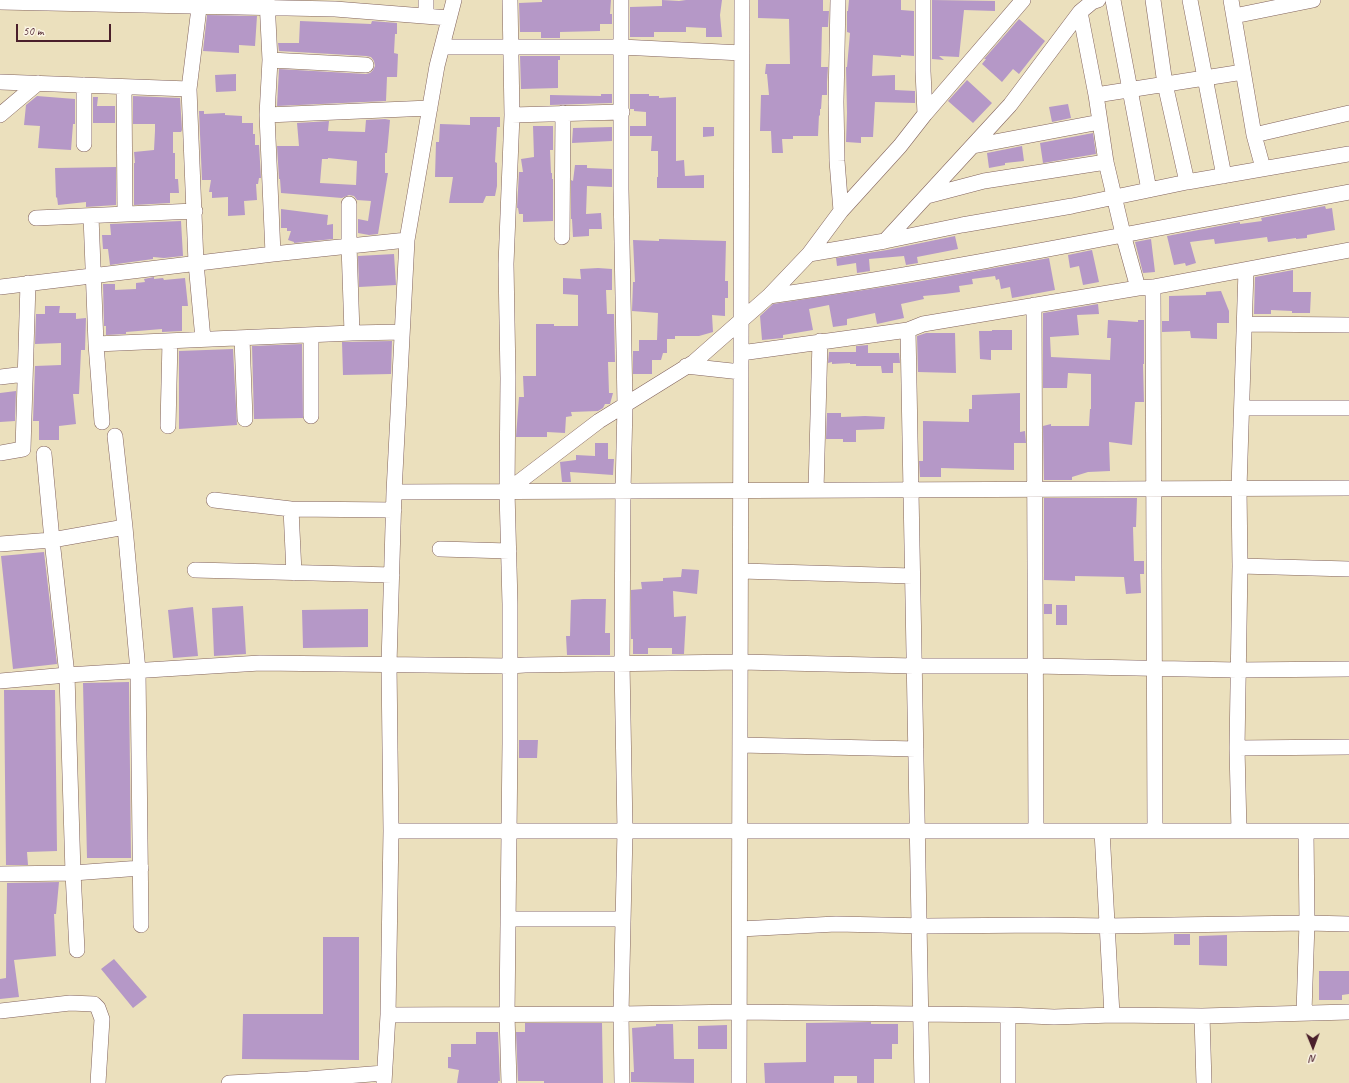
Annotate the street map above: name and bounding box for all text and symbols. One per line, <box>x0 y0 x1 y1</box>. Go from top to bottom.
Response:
scale bar <box>18 16 113 42</box>
text: 50 m <box>23 23 43 39</box>
north arrow <box>1293 1027 1333 1067</box>
text: N <box>1310 1052 1317 1066</box>

